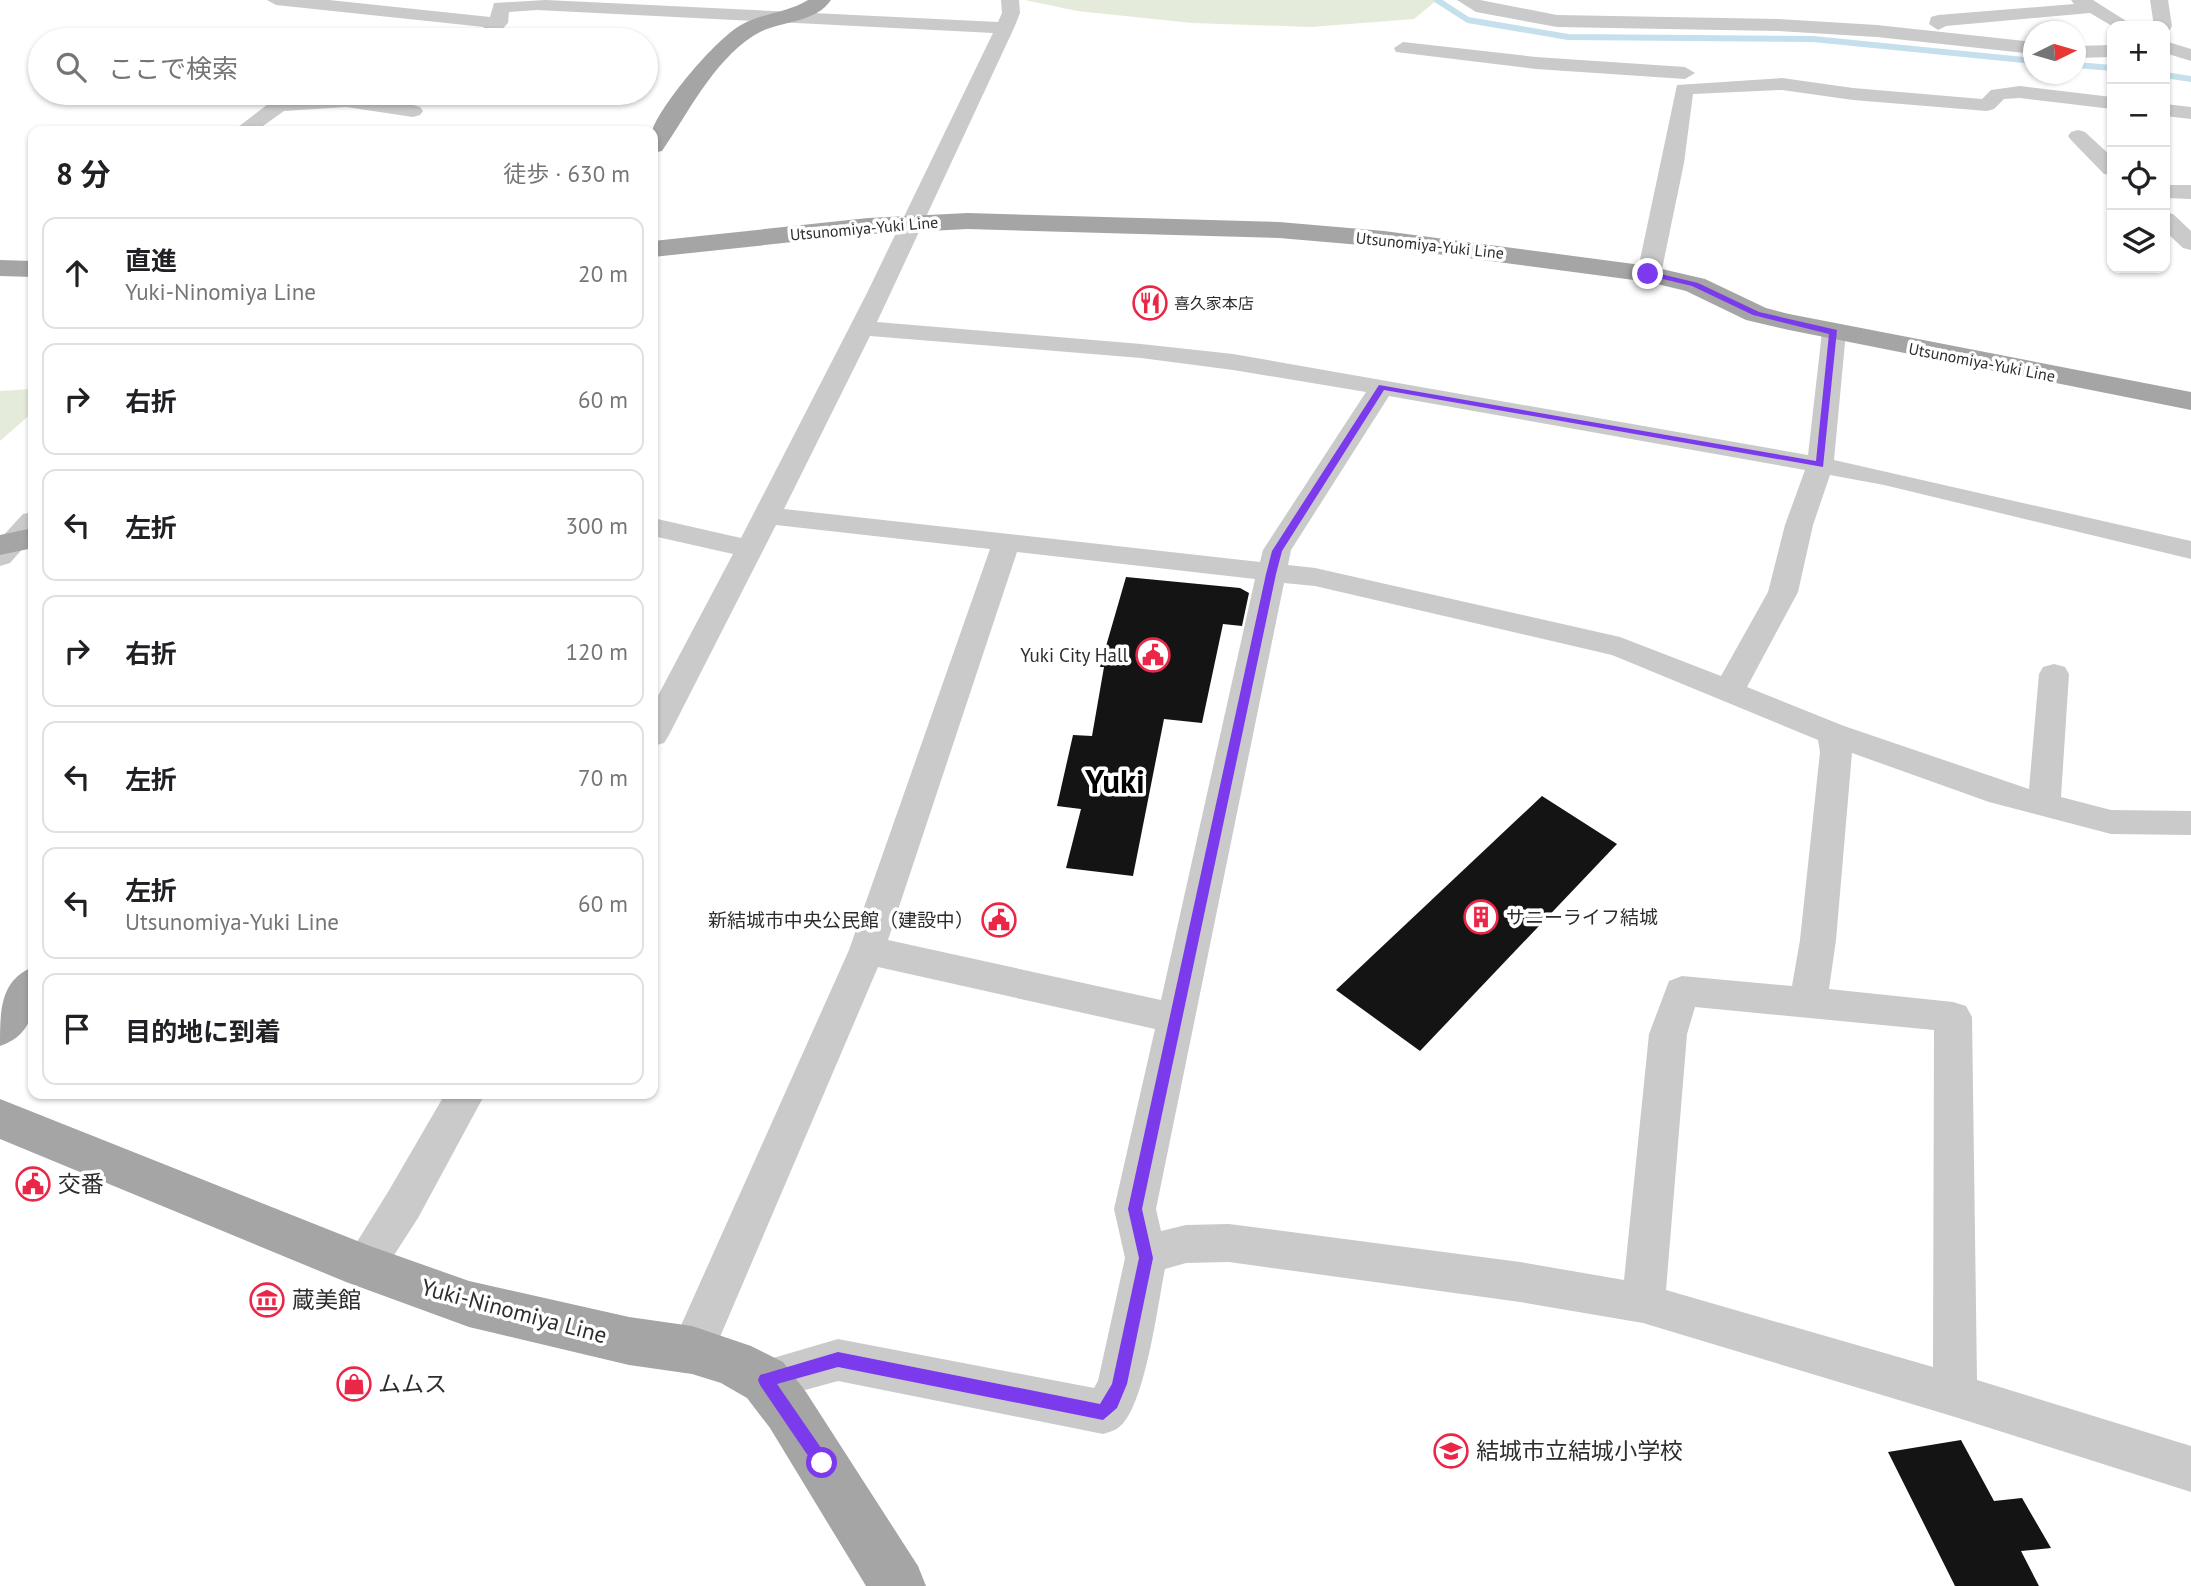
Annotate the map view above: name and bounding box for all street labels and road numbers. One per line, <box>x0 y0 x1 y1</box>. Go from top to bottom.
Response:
street label: Utsunomiya-Yuki Line <box>789 212 939 244</box>
street label: Utsunomiya-Yuki Line <box>1355 227 1505 263</box>
street label: Utsunomiya-Yuki Line <box>1907 338 2057 386</box>
street label: Yuki-Ninomiya Line <box>418 1272 610 1349</box>

